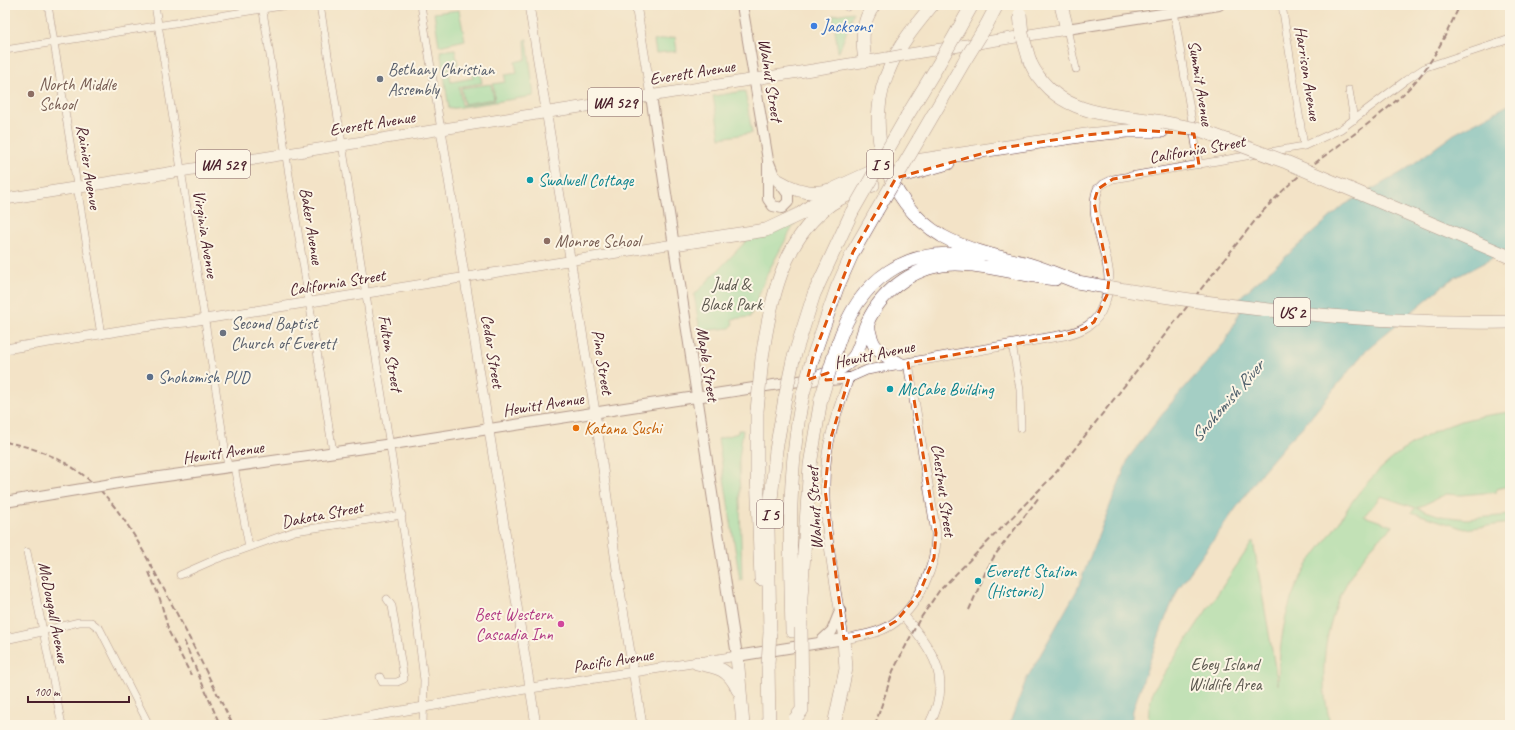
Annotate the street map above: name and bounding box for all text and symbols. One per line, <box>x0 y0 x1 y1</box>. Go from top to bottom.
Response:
place label: Jacksons <box>821 16 873 37</box>
marker: Jacksons <box>809 21 819 31</box>
street label: Harrison Avenue <box>1290 24 1326 123</box>
street label: Walnut Street <box>754 37 788 125</box>
street label: Summit Avenue <box>1183 39 1218 129</box>
street label: Everett Avenue <box>648 55 738 90</box>
place label: Bethany Christian Assembly <box>388 59 496 100</box>
place label: North Middle School <box>39 74 117 115</box>
marker: Bethany Christian Assembly <box>375 74 385 84</box>
road number: WA 529 <box>588 88 642 116</box>
marker: North Middle School <box>26 89 36 99</box>
street label: Everett Avenue <box>328 106 418 141</box>
street label: Rainier Avenue <box>71 123 106 212</box>
street label: California Street <box>1147 130 1249 168</box>
road number: WA 529 <box>196 150 250 178</box>
road number: I 5 <box>867 150 893 178</box>
place label: Swalwell Cottage <box>538 170 635 191</box>
marker: Swalwell Cottage <box>525 175 535 185</box>
street label: Baker Avenue <box>295 186 328 267</box>
street label: Virginia Avenue <box>188 189 223 281</box>
place label: Monroe School <box>555 231 643 252</box>
marker: Monroe School <box>542 236 552 246</box>
street label: California Street <box>288 264 389 300</box>
park label: Judd & Black Park <box>700 274 764 315</box>
road number: US 2 <box>1274 298 1310 326</box>
place label: Second Baptist Church of Everett <box>231 313 338 354</box>
street label: Fulton Street <box>373 313 408 395</box>
street label: Cedar Street <box>476 313 509 392</box>
street label: Maple Street <box>691 325 724 405</box>
marker: Second Baptist Church of Everett <box>218 328 228 338</box>
street label: Pine Street <box>587 328 618 398</box>
street label: Hewitt Avenue <box>832 335 918 373</box>
water label: Snohomish River <box>1186 353 1271 446</box>
place label: Snohomish PUD <box>158 367 251 388</box>
marker: Snohomish PUD <box>145 372 155 382</box>
place label: McCabe Building <box>898 379 994 400</box>
marker: McCabe Building <box>885 384 895 394</box>
street label: Hewitt Avenue <box>501 388 586 421</box>
place label: Katana Sushi <box>584 418 663 439</box>
marker: Katana Sushi <box>571 423 581 433</box>
street label: Hewitt Avenue <box>181 436 266 469</box>
street label: Chestnut Street <box>927 442 961 540</box>
street label: Walnut Street <box>802 463 827 550</box>
street label: Dakota Street <box>279 496 367 533</box>
road number: I 5 <box>757 500 783 528</box>
street label: McDougall Avenue <box>33 560 74 666</box>
place label: Everett Station (Historic) <box>986 561 1078 602</box>
marker: Everett Station (Historic) <box>973 576 983 586</box>
place label: Best Western Cascadia Inn <box>475 604 554 645</box>
marker: Best Western Cascadia Inn <box>556 619 566 629</box>
street label: Pacific Avenue <box>572 644 656 677</box>
park label: Ebey Island Wildlife Area <box>1188 654 1263 695</box>
scale bar <box>28 678 129 704</box>
text: 100 m <box>34 684 61 700</box>

